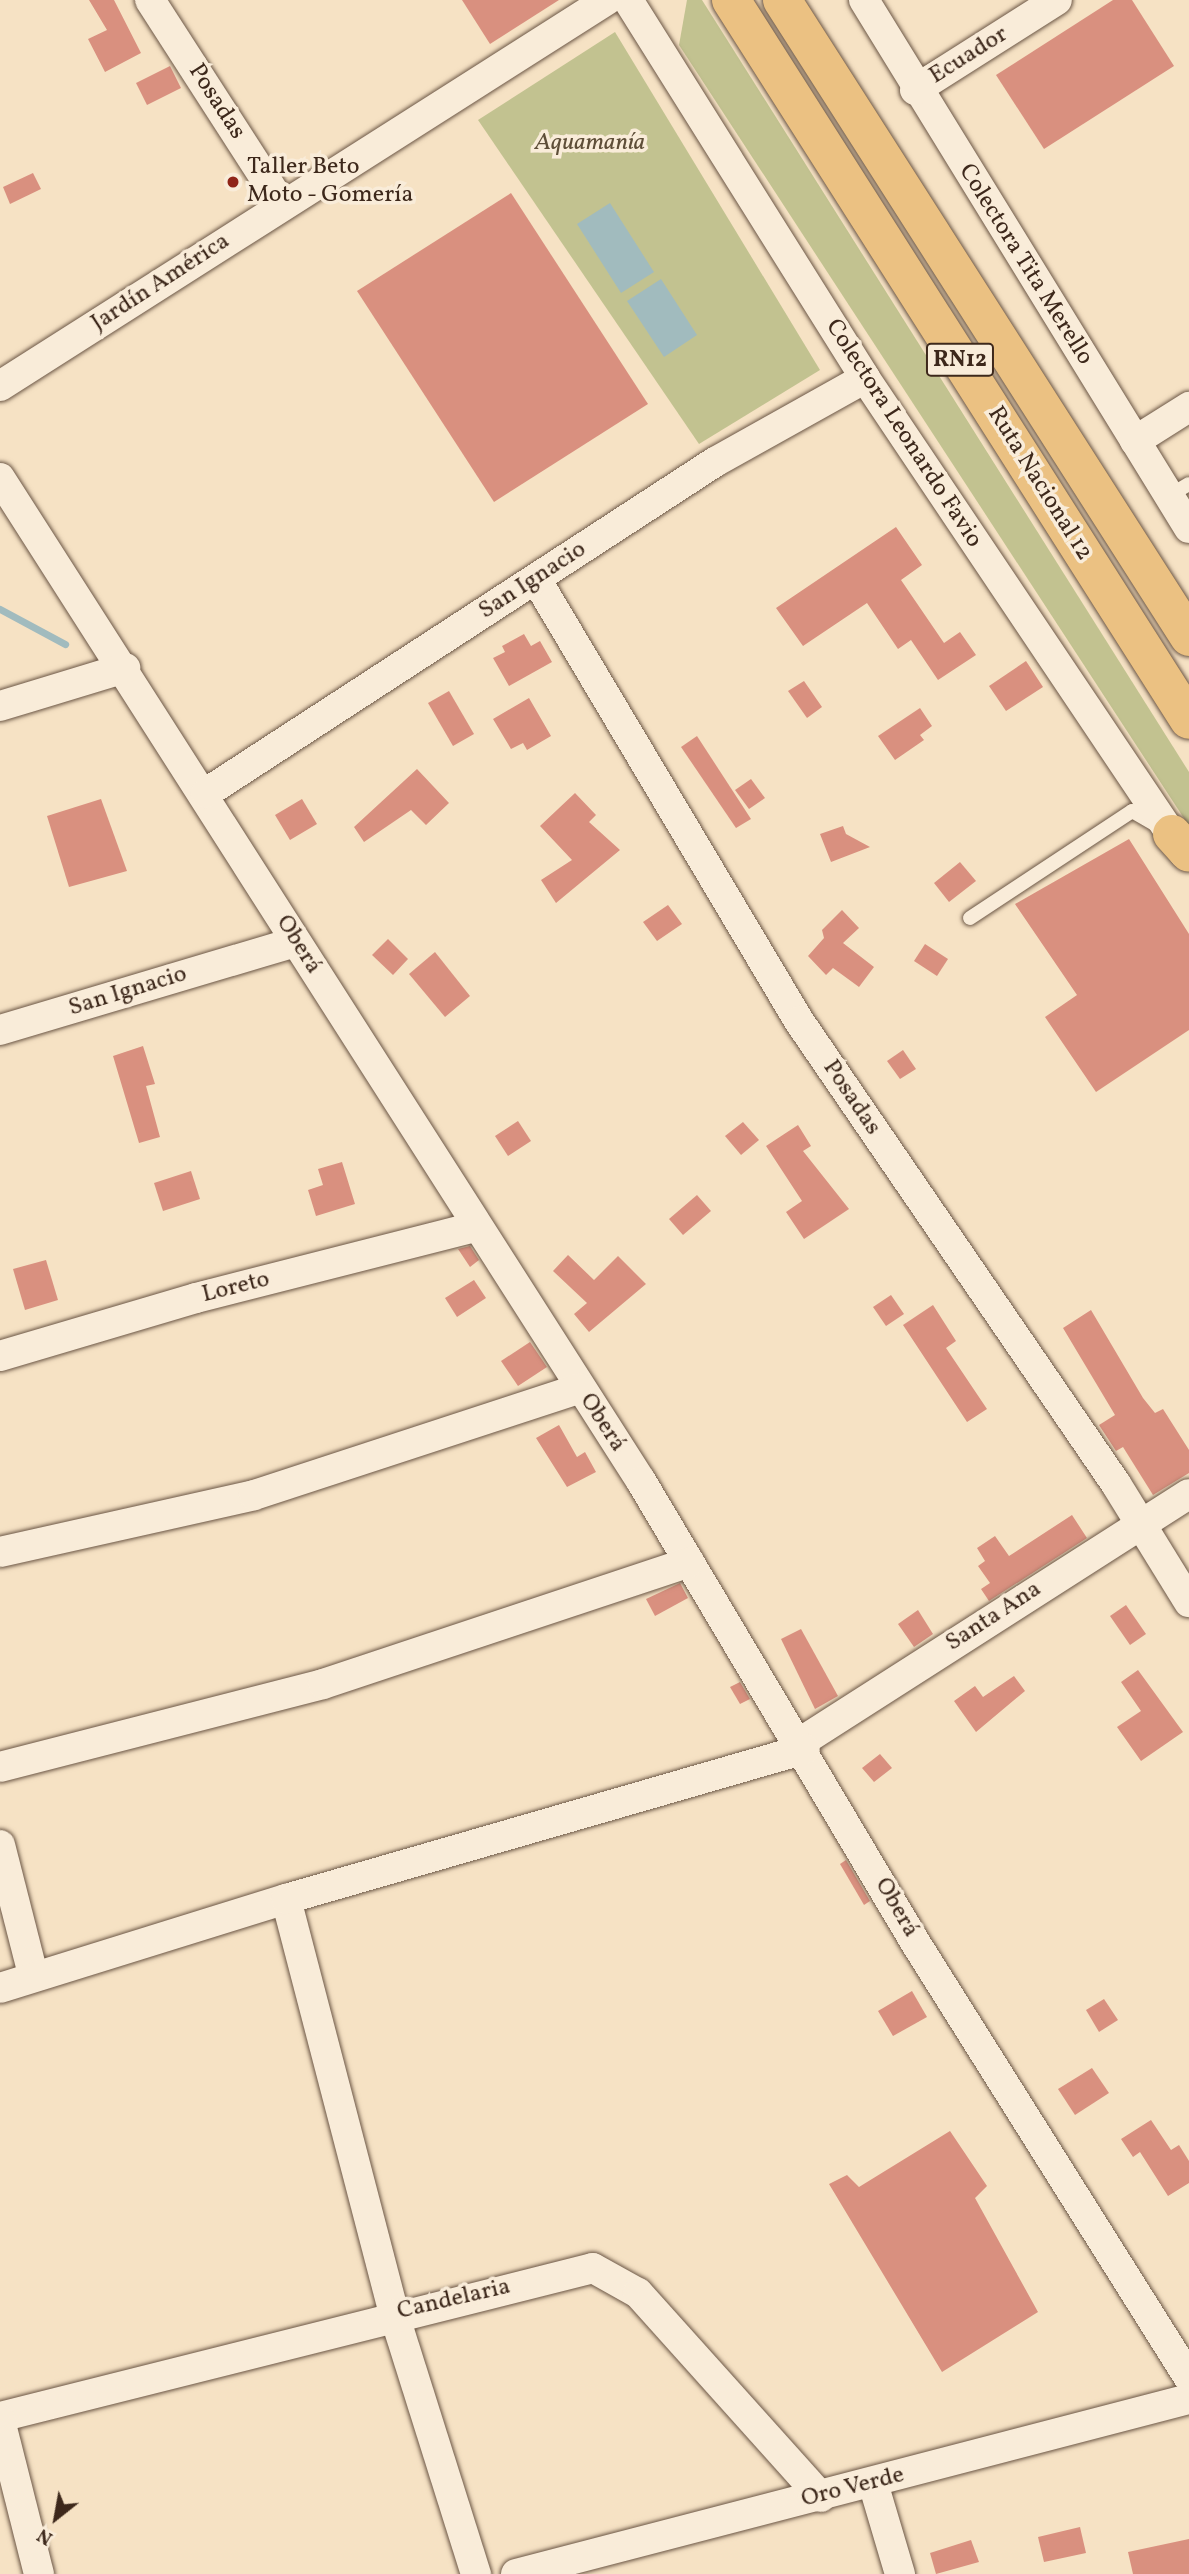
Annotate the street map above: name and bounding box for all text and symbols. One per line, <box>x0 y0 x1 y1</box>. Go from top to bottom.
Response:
street label: Ecuador <box>924 21 1014 91</box>
street label: Posadas <box>181 59 251 145</box>
park label: Aquamanía <box>535 130 645 158</box>
place label: Taller Beto Moto - Gomería <box>247 154 414 210</box>
street label: Colectora Tita Merello <box>951 159 1099 371</box>
marker: Taller Beto Moto - Gomería <box>225 174 241 190</box>
street label: Jardín América <box>86 228 236 338</box>
street label: Colectora Leonardo Favio <box>818 314 988 554</box>
road number: RN12 <box>925 340 995 380</box>
street label: Ruta Nacional 12 <box>980 402 1098 566</box>
street label: San Ignacio <box>474 536 592 626</box>
street label: Oberá <box>269 910 327 980</box>
street label: San Ignacio <box>65 960 191 1024</box>
street label: Posadas <box>816 1055 886 1141</box>
street label: Loreto <box>199 1266 273 1310</box>
street label: Oberá <box>572 1388 632 1458</box>
street label: Santa Ana <box>941 1576 1047 1658</box>
street label: Oberá <box>868 1873 924 1943</box>
street label: Candelaria <box>395 2273 513 2327</box>
street label: Oro Verde <box>798 2461 908 2515</box>
north arrow <box>21 2483 91 2553</box>
text: N <box>33 2521 58 2551</box>

